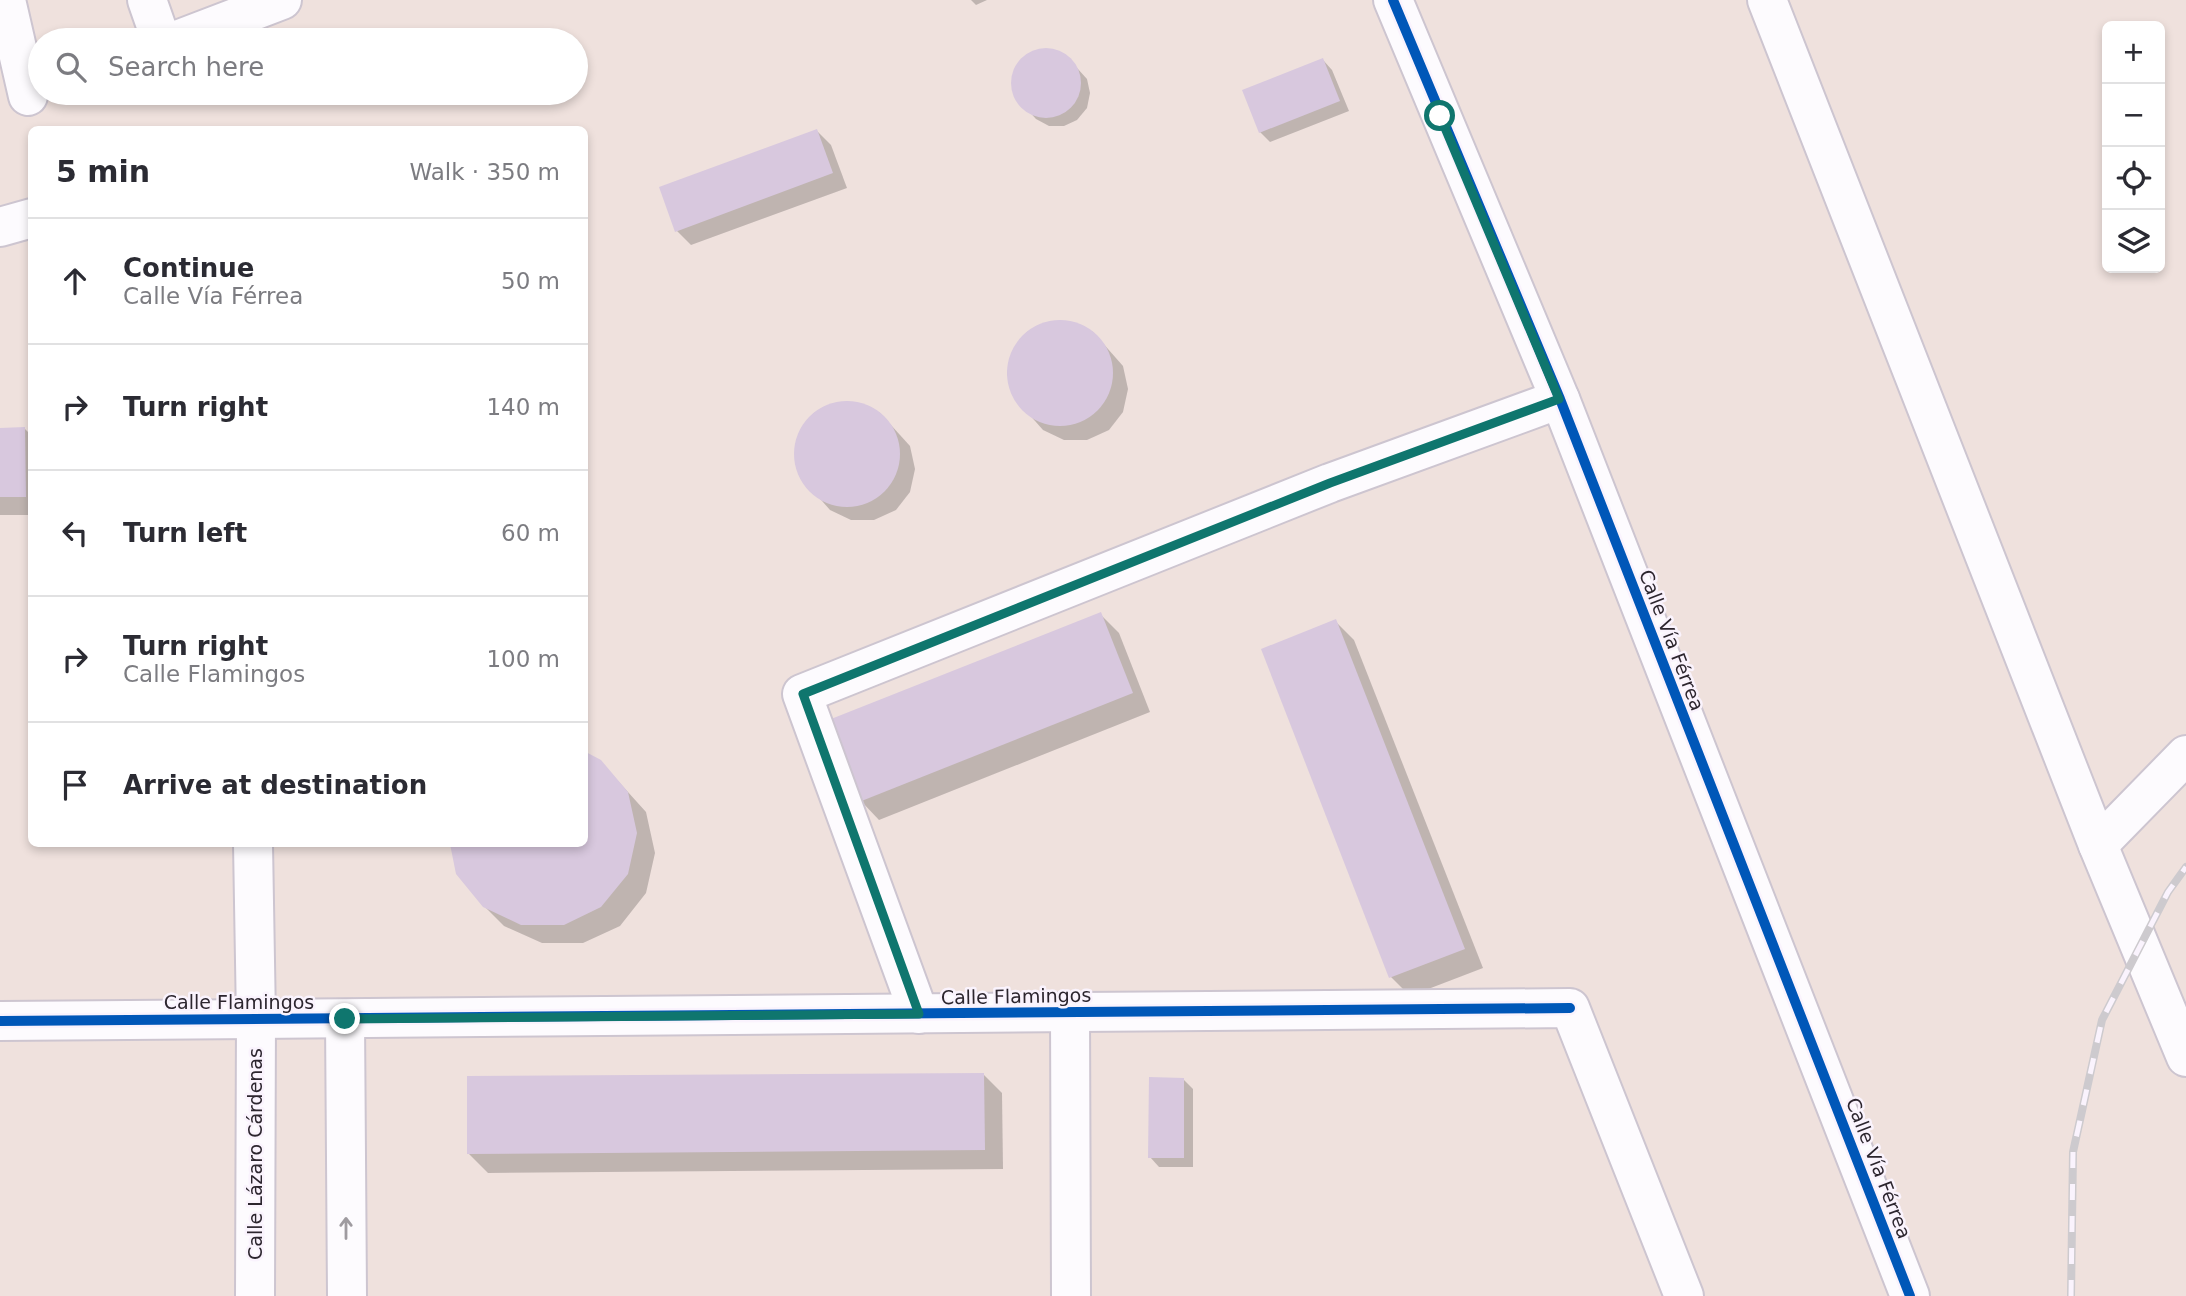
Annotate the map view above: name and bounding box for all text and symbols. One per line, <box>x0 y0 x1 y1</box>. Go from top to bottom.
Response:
map controls <box>2102 21 2165 273</box>
button: + <box>2102 21 2165 84</box>
search box <box>28 28 588 105</box>
icon: search <box>52 48 90 86</box>
text: Search here <box>108 52 264 82</box>
button: − <box>2102 84 2165 147</box>
route start <box>1424 100 1455 131</box>
button: locate <box>2102 147 2165 210</box>
text: 5 min <box>56 154 150 189</box>
text: Walk · 350 m <box>409 159 560 185</box>
button: layers <box>2102 210 2165 273</box>
text: Continue <box>123 253 254 283</box>
icon: ahead <box>56 262 94 300</box>
text: 50 m <box>501 268 560 294</box>
text: Calle Vía Férrea <box>123 283 303 309</box>
icon: right <box>56 388 94 426</box>
text: Turn right <box>123 392 268 422</box>
text: 140 m <box>486 394 560 420</box>
icon: left <box>56 514 94 552</box>
text: Turn left <box>123 518 247 548</box>
text: 60 m <box>501 520 560 546</box>
street label: Calle Vía Férrea <box>1635 567 1709 713</box>
text: Turn right <box>123 631 268 661</box>
icon: right <box>56 640 94 678</box>
text: 100 m <box>486 646 560 672</box>
text: Calle Flamingos <box>123 661 305 687</box>
icon: arrive <box>56 766 94 804</box>
text: Arrive at destination <box>123 770 427 800</box>
street label: Calle Flamingos <box>941 984 1091 1008</box>
street label: Calle Flamingos <box>164 991 314 1013</box>
route end <box>329 1003 360 1034</box>
street label: Calle Lázaro Cárdenas <box>244 1048 266 1260</box>
street label: Calle Vía Férrea <box>1842 1095 1916 1241</box>
one-way arrow <box>339 1217 353 1240</box>

